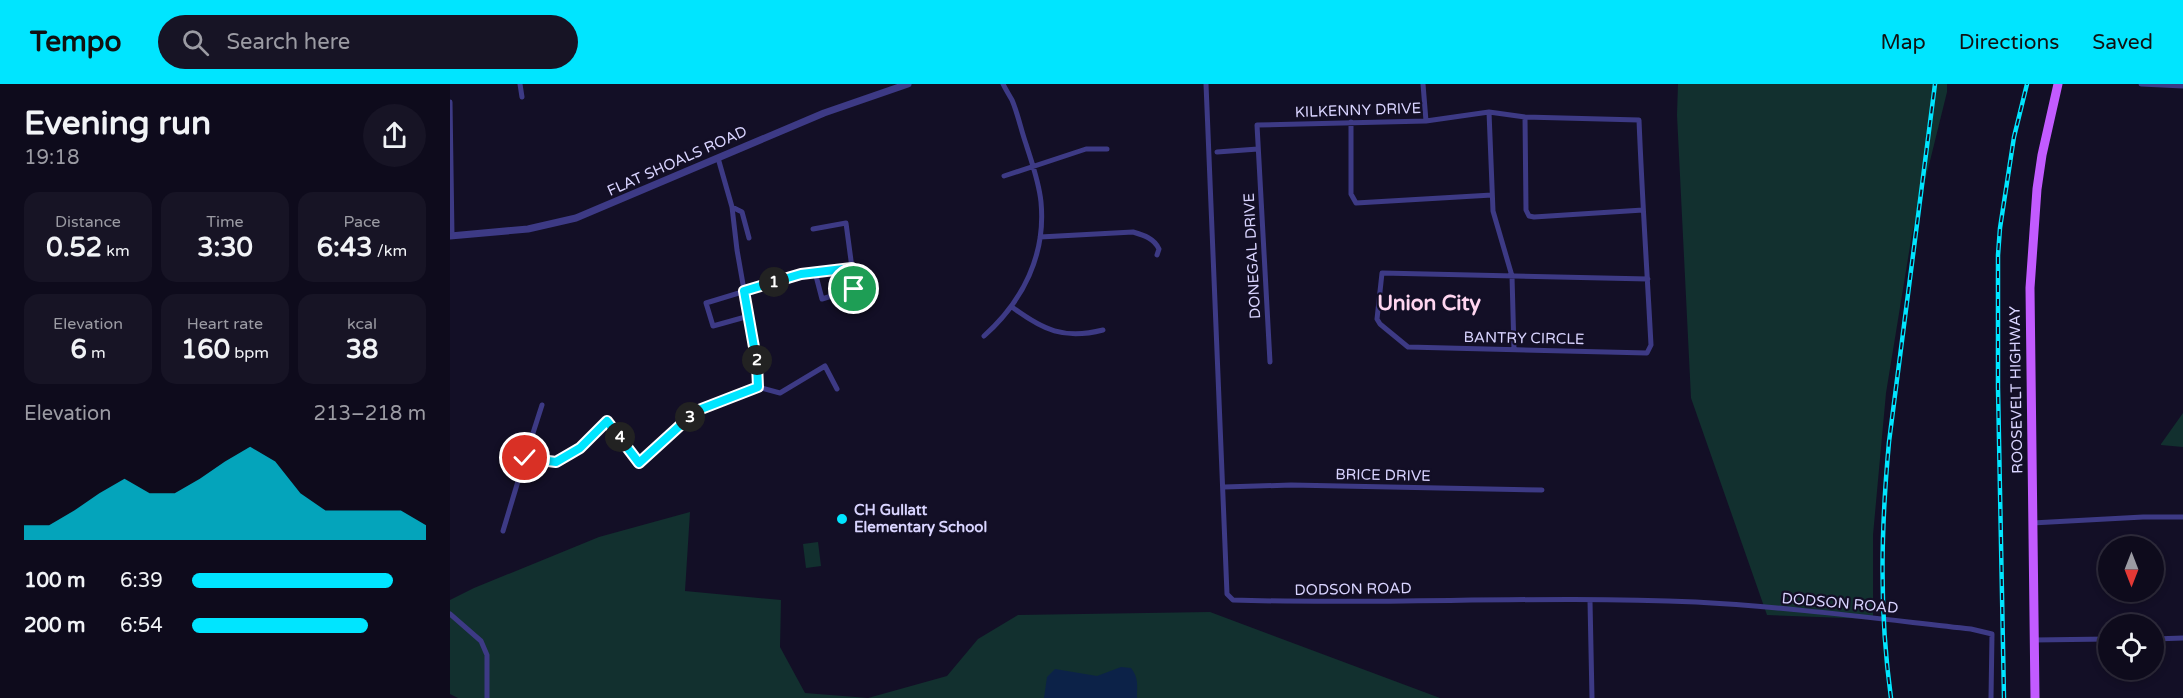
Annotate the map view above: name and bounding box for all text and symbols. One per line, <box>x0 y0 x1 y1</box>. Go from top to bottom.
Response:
search box <box>158 15 578 69</box>
text: Tempo <box>30 25 122 59</box>
icon: search <box>179 26 212 59</box>
text: Search here <box>227 29 350 55</box>
text: Map <box>1880 30 1926 55</box>
text: Directions <box>1959 30 2059 55</box>
text: Saved <box>2092 30 2153 55</box>
street label: KILKENNY DRIVE <box>1295 99 1421 121</box>
text: Evening run <box>24 104 211 143</box>
button: share <box>363 104 426 167</box>
street label: FLAT SHOALS ROAD <box>604 122 750 200</box>
text: 19:18 <box>24 146 79 170</box>
street label: DONEGAL DRIVE <box>1240 192 1264 320</box>
text: Distance <box>55 212 121 232</box>
text: Time <box>206 212 244 232</box>
text: Pace <box>344 212 380 232</box>
text: 0.52 <box>46 232 102 263</box>
text: 3:30 <box>197 232 253 263</box>
text: 6:43 <box>317 232 373 263</box>
text: km <box>102 241 130 261</box>
text: /km <box>373 241 407 261</box>
pin <box>828 263 879 314</box>
pin: 1 <box>759 267 789 297</box>
text: 1 <box>769 272 779 292</box>
icon: arrive <box>837 272 870 305</box>
district label: Union City <box>1377 291 1482 316</box>
street label: ROOSEVELT HIGHWAY <box>2006 306 2026 474</box>
text: Elevation <box>53 314 123 334</box>
text: Heart rate <box>187 314 263 334</box>
text: kcal <box>347 314 377 334</box>
street label: BANTRY CIRCLE <box>1463 328 1585 348</box>
text: 6 <box>70 334 87 365</box>
text: 160 <box>181 334 230 365</box>
text: 38 <box>346 334 378 365</box>
text: m <box>87 343 106 363</box>
text: bpm <box>230 343 269 363</box>
pin: 2 <box>742 345 772 375</box>
text: 2 <box>752 350 762 370</box>
text: Elevation <box>24 402 111 426</box>
text: 213–218 m <box>313 402 426 426</box>
pin: 3 <box>675 402 705 432</box>
text: 3 <box>685 407 695 427</box>
pin: 4 <box>605 422 635 452</box>
text: 4 <box>615 427 625 447</box>
pin <box>499 432 550 483</box>
icon: check <box>508 441 541 474</box>
street label: BRICE DRIVE <box>1335 465 1431 485</box>
place label: CH Gullatt Elementary School <box>854 501 987 537</box>
marker: CH Gullatt Elementary School <box>835 512 849 526</box>
north arrow <box>2098 536 2164 602</box>
map controls <box>2098 536 2164 680</box>
text: 100 m <box>24 569 85 593</box>
text: 6:39 <box>120 569 163 593</box>
street label: DODSON ROAD <box>1294 579 1412 599</box>
street label: DODSON ROAD <box>1781 589 1899 617</box>
text: 200 m <box>24 614 85 638</box>
text: 6:54 <box>120 614 163 638</box>
button: locate <box>2098 614 2164 680</box>

